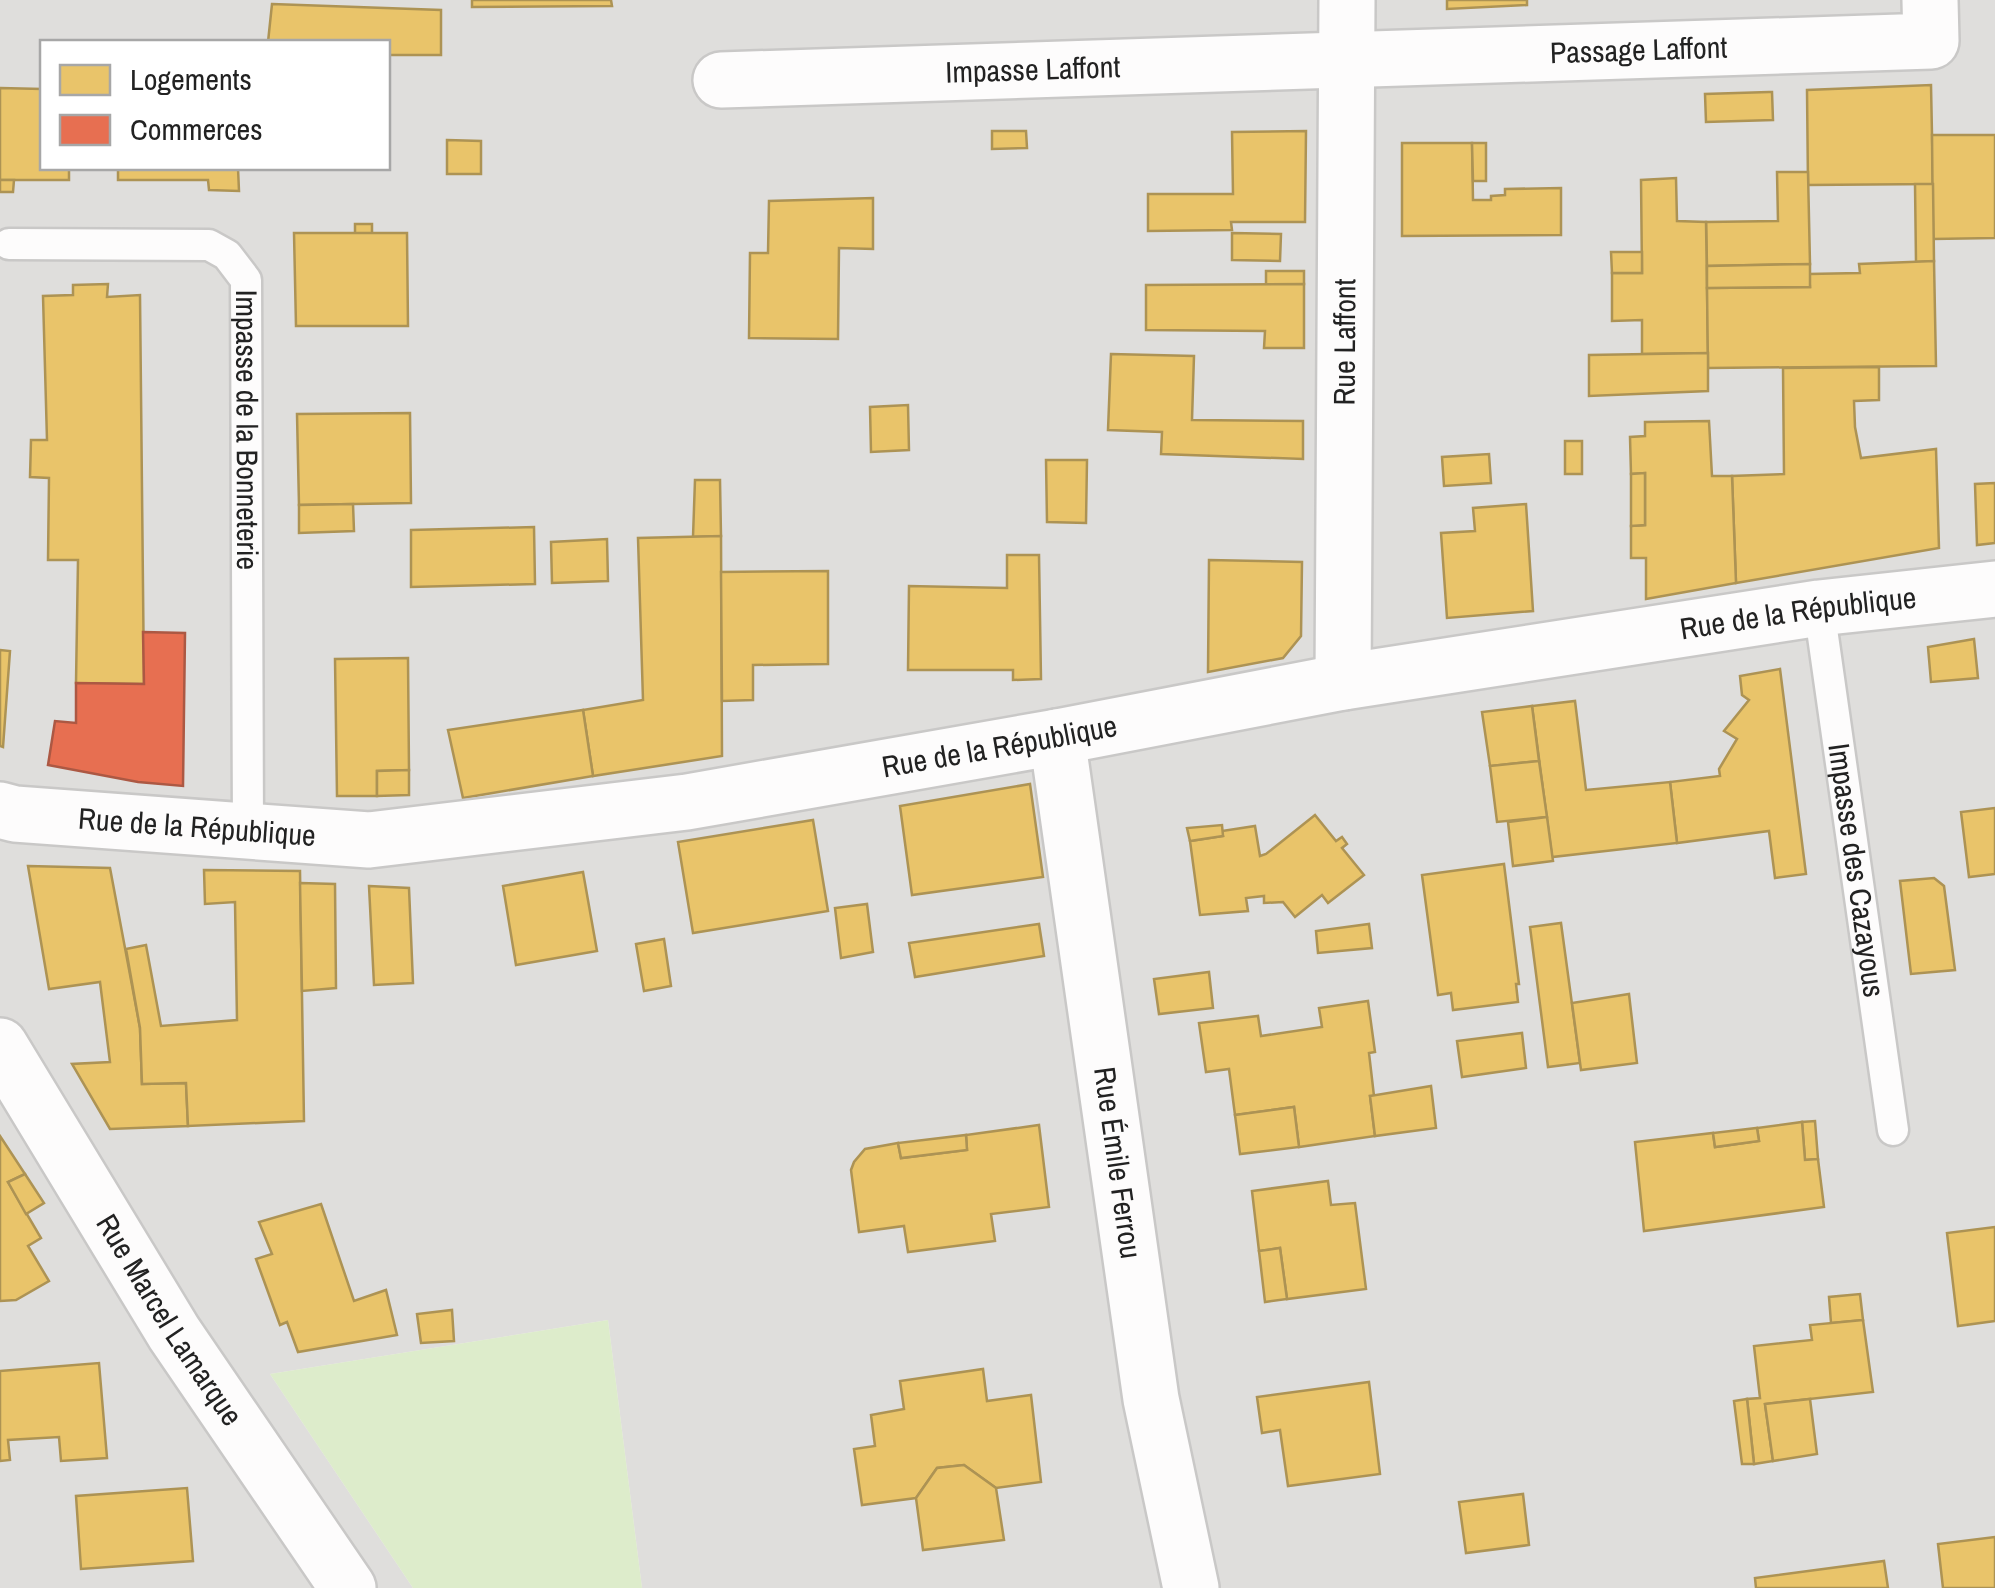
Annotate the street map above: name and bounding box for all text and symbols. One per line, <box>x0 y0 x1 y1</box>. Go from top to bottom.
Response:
street label: Passage Laffont <box>1549 27 1728 72</box>
legend <box>40 40 390 170</box>
street label: Impasse Laffont <box>945 46 1121 92</box>
text: Logements <box>130 59 252 99</box>
text: Commerces <box>130 109 263 149</box>
street label: Rue Laffont <box>1324 278 1364 406</box>
street label: Impasse de la Bonneterie <box>227 290 268 570</box>
street label: Rue de la République <box>1677 577 1918 648</box>
street label: Rue de la République <box>879 705 1120 786</box>
street label: Impasse des Cazayous <box>1819 741 1895 1000</box>
street label: Rue de la République <box>77 798 317 855</box>
street label: Rue Émile Ferrou <box>1085 1064 1152 1261</box>
street label: Rue Marcel Lamarque <box>88 1206 252 1433</box>

